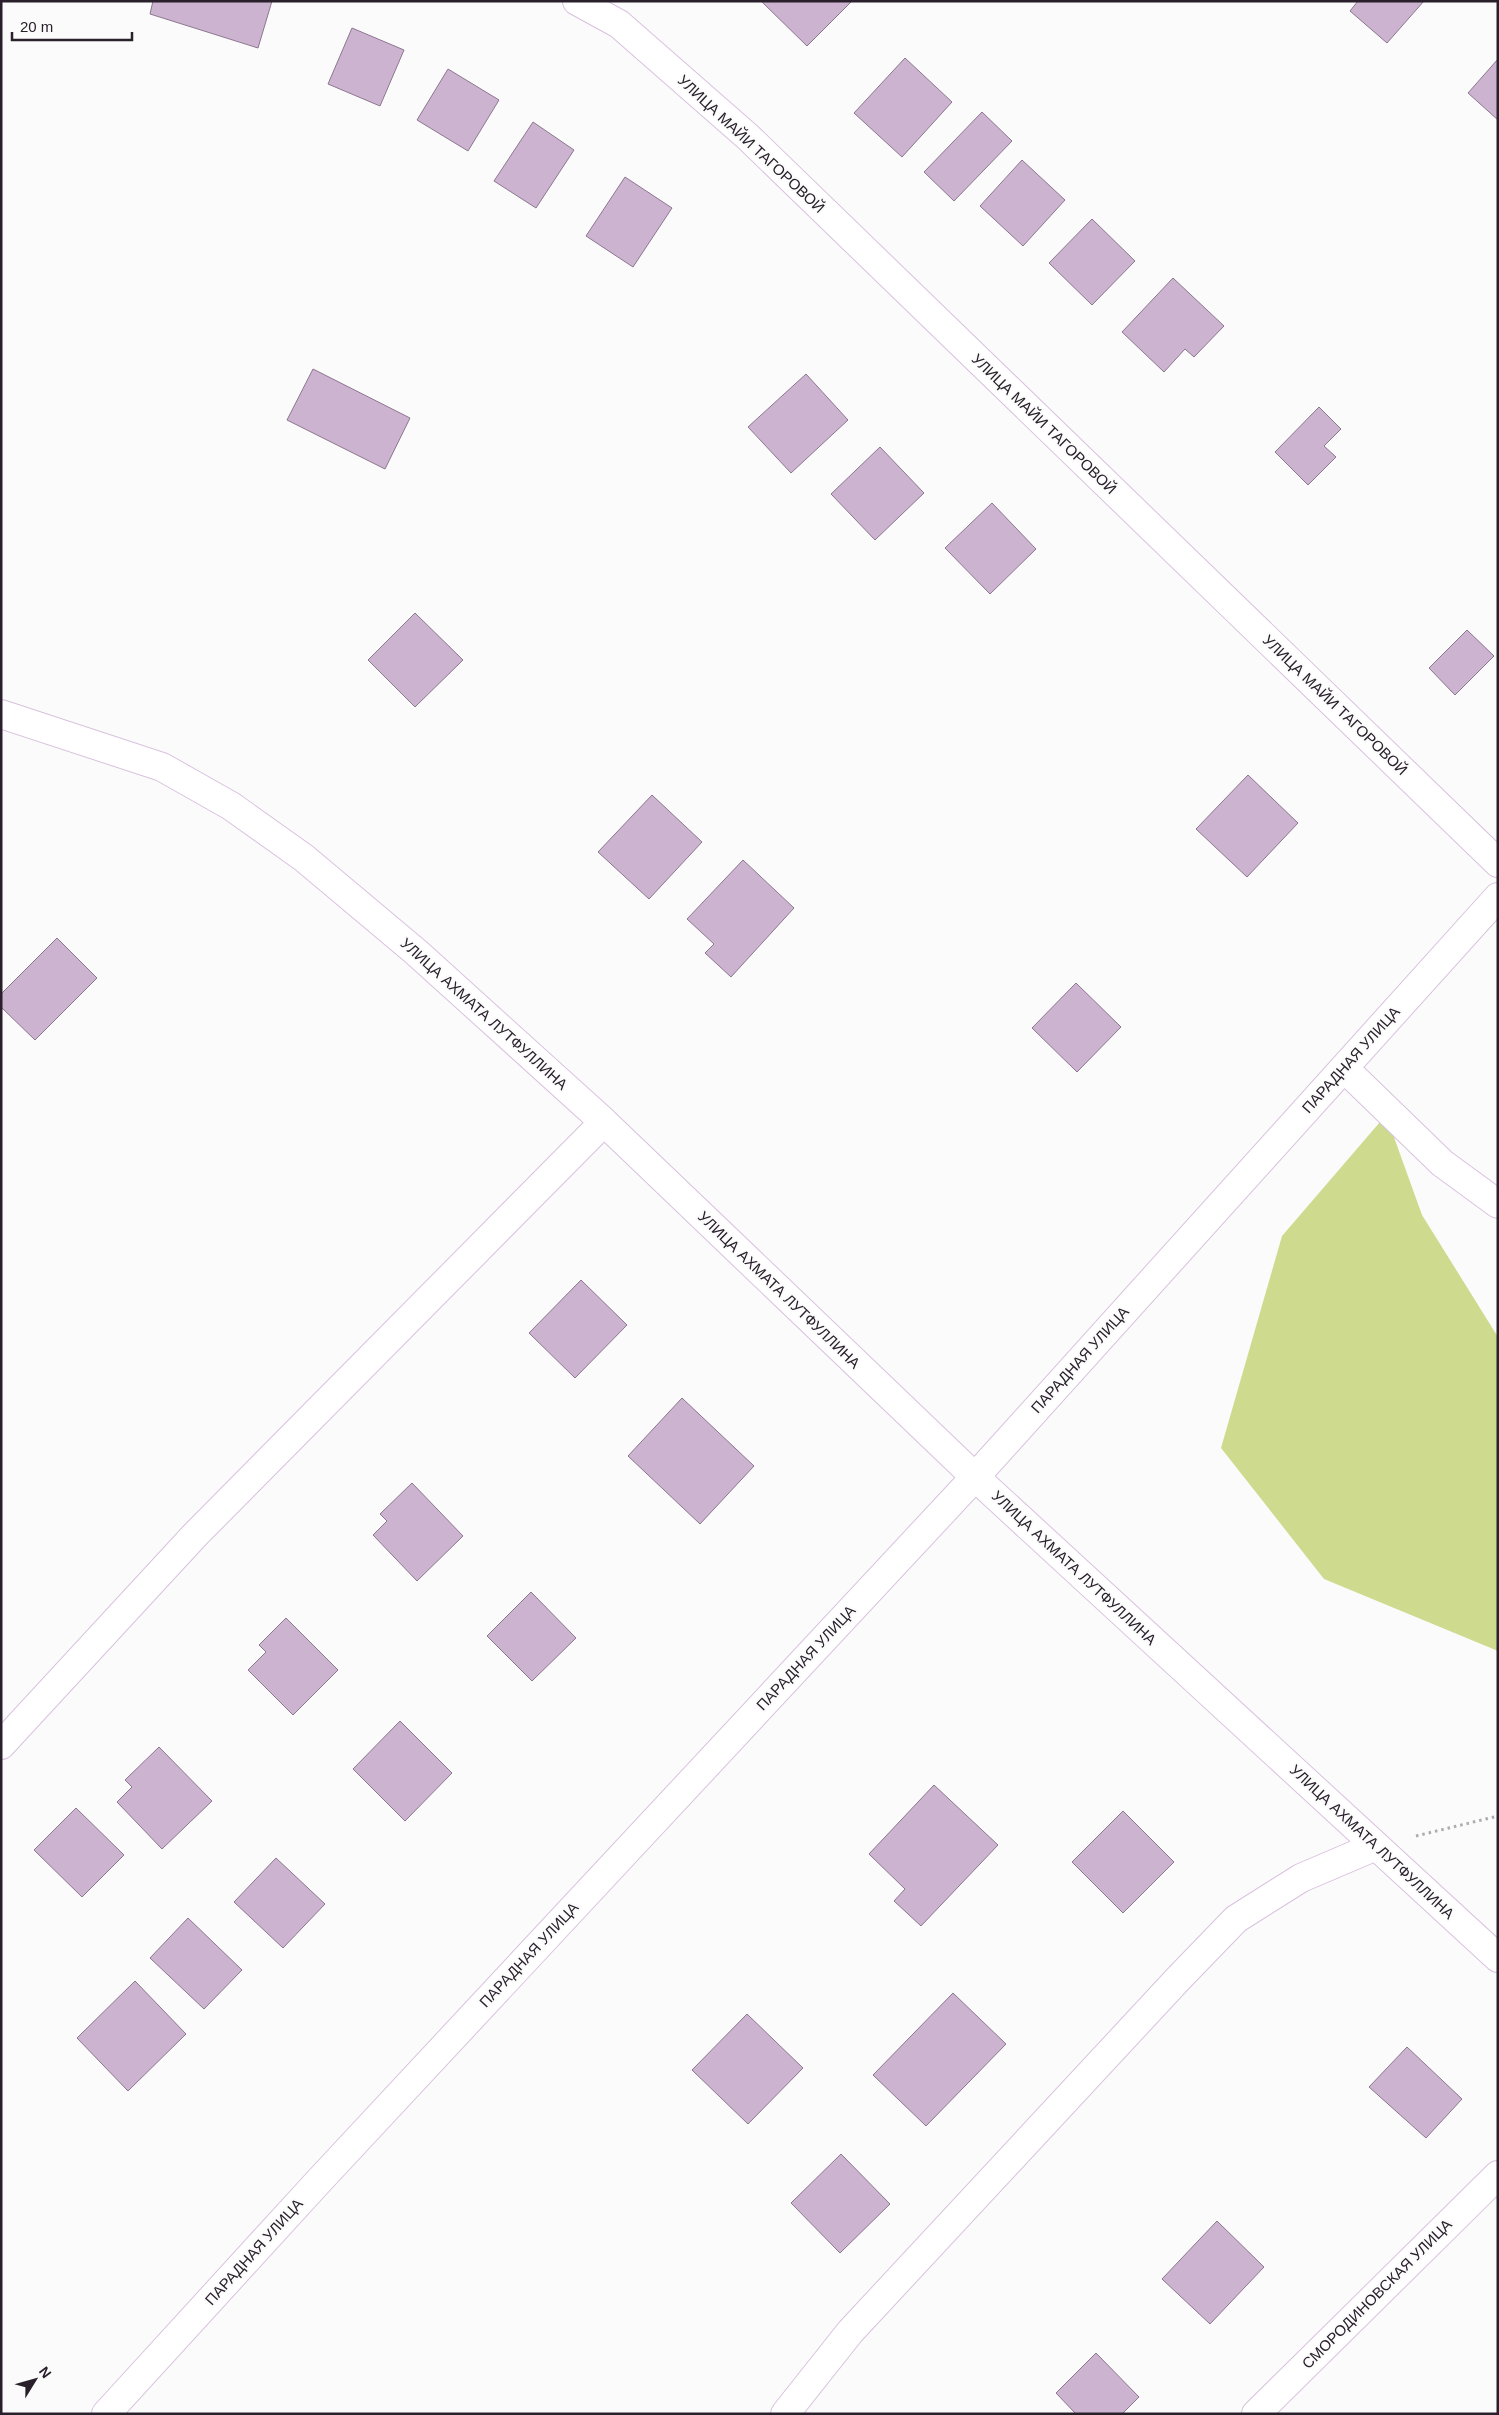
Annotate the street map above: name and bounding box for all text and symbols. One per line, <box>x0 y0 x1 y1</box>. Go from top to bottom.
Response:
scale bar <box>12 10 132 42</box>
text: 20 m <box>20 18 53 35</box>
street label: УЛИЦА МАЙИ ТАГОРОВОЙ <box>675 71 828 216</box>
street label: УЛИЦА МАЙИ ТАГОРОВОЙ <box>969 350 1120 497</box>
street label: УЛИЦА МАЙИ ТАГОРОВОЙ <box>1260 631 1411 778</box>
street label: УЛИЦА АХМАТА ЛУТФУЛЛИНА <box>398 934 571 1093</box>
street label: ПАРАДНАЯ УЛИЦА <box>1298 1003 1403 1116</box>
street label: УЛИЦА АХМАТА ЛУТФУЛЛИНА <box>695 1208 864 1372</box>
street label: ПАРАДНАЯ УЛИЦА <box>1027 1303 1132 1416</box>
street label: УЛИЦА АХМАТА ЛУТФУЛЛИНА <box>989 1487 1160 1648</box>
street label: ПАРАДНАЯ УЛИЦА <box>753 1602 859 1714</box>
street label: УЛИЦА АХМАТА ЛУТФУЛЛИНА <box>1287 1761 1458 1922</box>
street label: ПАРАДНАЯ УЛИЦА <box>476 1899 582 2011</box>
street label: ПАРАДНАЯ УЛИЦА <box>201 2195 306 2308</box>
street label: СМОРОДИНОВСКАЯ УЛИЦА <box>1298 2215 1455 2372</box>
north arrow <box>10 2355 60 2405</box>
text: N <box>36 2363 55 2381</box>

